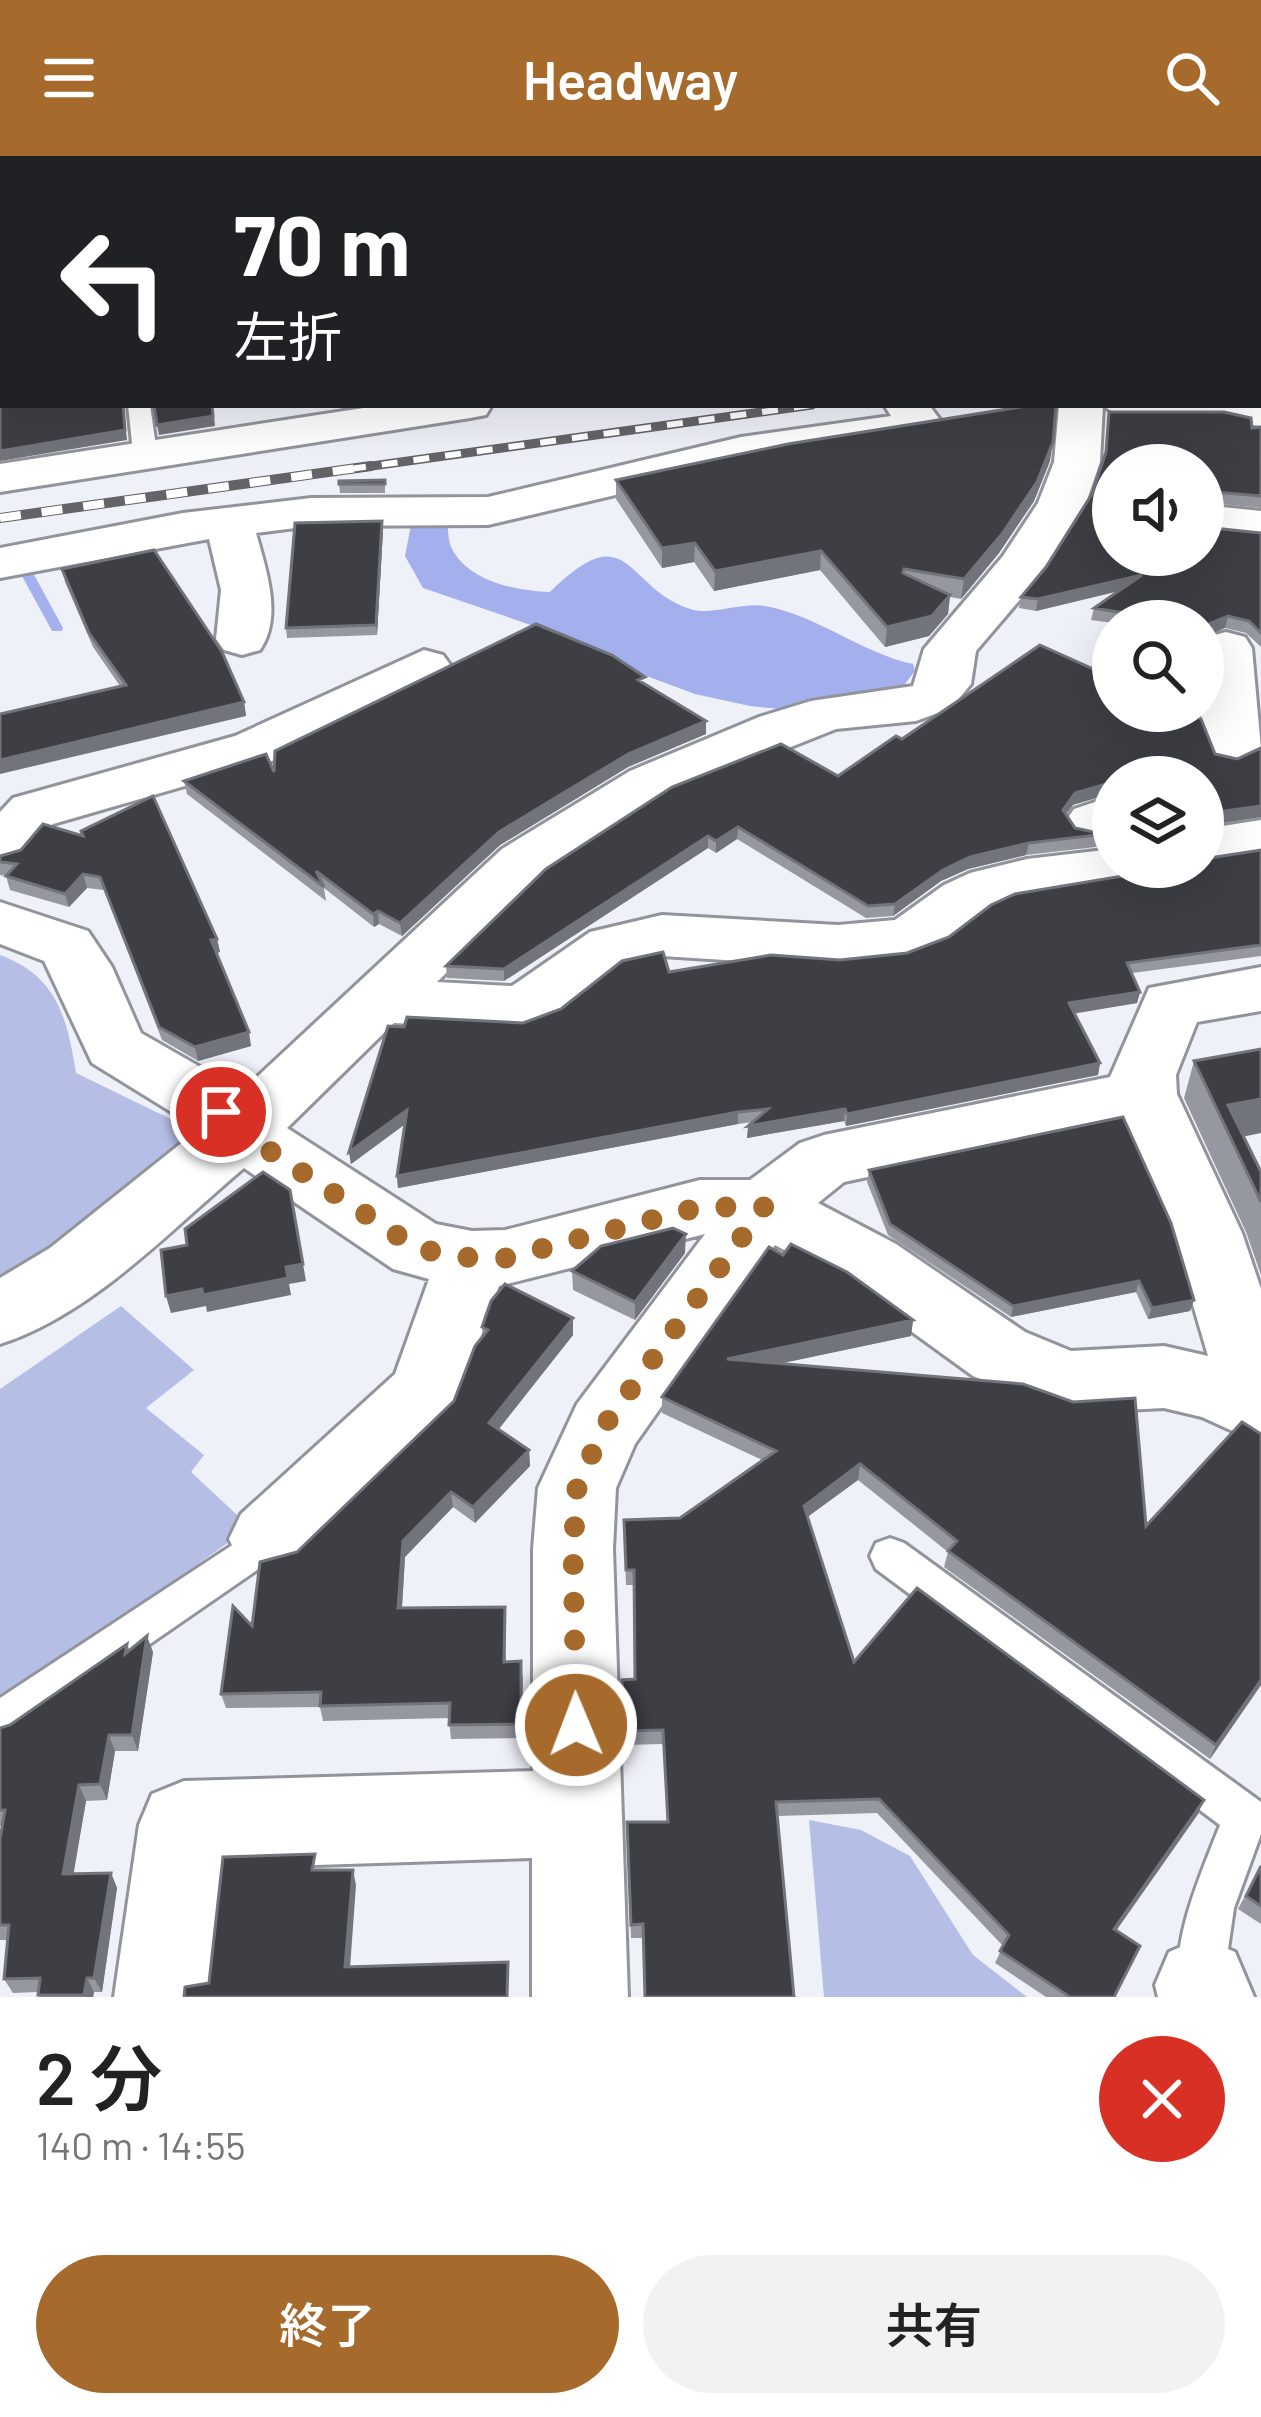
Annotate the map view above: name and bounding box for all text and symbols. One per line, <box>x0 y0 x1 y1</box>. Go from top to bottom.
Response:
icon: menu <box>36 45 102 111</box>
icon: search <box>1159 45 1225 111</box>
text: Headway <box>523 46 738 111</box>
text: 70 m <box>234 192 410 293</box>
icon: left <box>36 204 192 360</box>
text: 左折 <box>234 303 342 368</box>
map controls <box>1092 444 1224 888</box>
button: sound <box>1092 444 1224 576</box>
button: search <box>1092 600 1224 732</box>
button: layers <box>1092 756 1224 888</box>
pin <box>170 1061 272 1163</box>
icon: arrive <box>188 1079 254 1145</box>
position arrow <box>513 1662 639 1788</box>
text: 2 分 <box>36 2033 162 2119</box>
button: close <box>1099 2036 1225 2162</box>
text: 140 m · 14:55 <box>36 2121 245 2168</box>
button: 終了 <box>36 2255 619 2393</box>
button: 共有 <box>643 2255 1225 2393</box>

